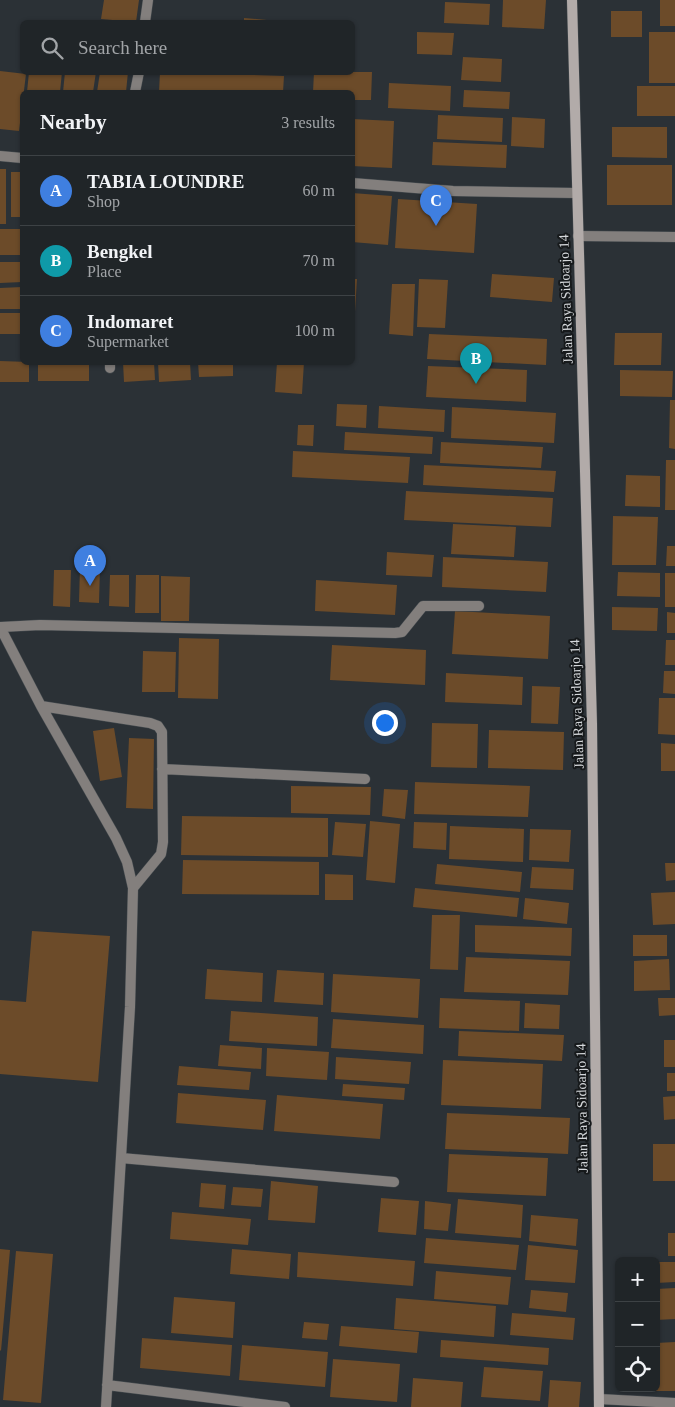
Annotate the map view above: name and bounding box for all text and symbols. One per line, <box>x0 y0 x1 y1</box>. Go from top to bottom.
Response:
search box <box>20 20 355 75</box>
icon: search <box>38 34 66 62</box>
text: Search here <box>78 37 167 58</box>
text: Nearby <box>40 110 107 134</box>
text: 3 results <box>281 114 335 131</box>
text: TABIA LOUNDRE <box>87 171 244 192</box>
text: A <box>50 182 62 199</box>
text: 60 m <box>303 182 335 199</box>
pin: C <box>420 185 452 226</box>
text: Shop <box>87 193 120 210</box>
street label: Jalan Raya Sidoarjo 14 <box>556 234 576 364</box>
text: Bengkel <box>87 241 152 262</box>
text: B <box>51 252 61 269</box>
text: 70 m <box>303 252 335 269</box>
text: Place <box>87 263 122 280</box>
text: Indomaret <box>87 311 173 332</box>
text: C <box>50 322 62 339</box>
text: 100 m <box>295 322 335 339</box>
text: Supermarket <box>87 333 169 350</box>
pin: B <box>460 343 492 384</box>
pin: A <box>74 545 106 586</box>
street label: Jalan Raya Sidoarjo 14 <box>567 639 587 769</box>
your location <box>372 710 398 736</box>
street label: Jalan Raya Sidoarjo 14 <box>573 1043 591 1173</box>
map controls <box>615 1257 660 1392</box>
button: + <box>615 1257 660 1302</box>
button: − <box>615 1302 660 1347</box>
button: locate <box>615 1347 660 1392</box>

